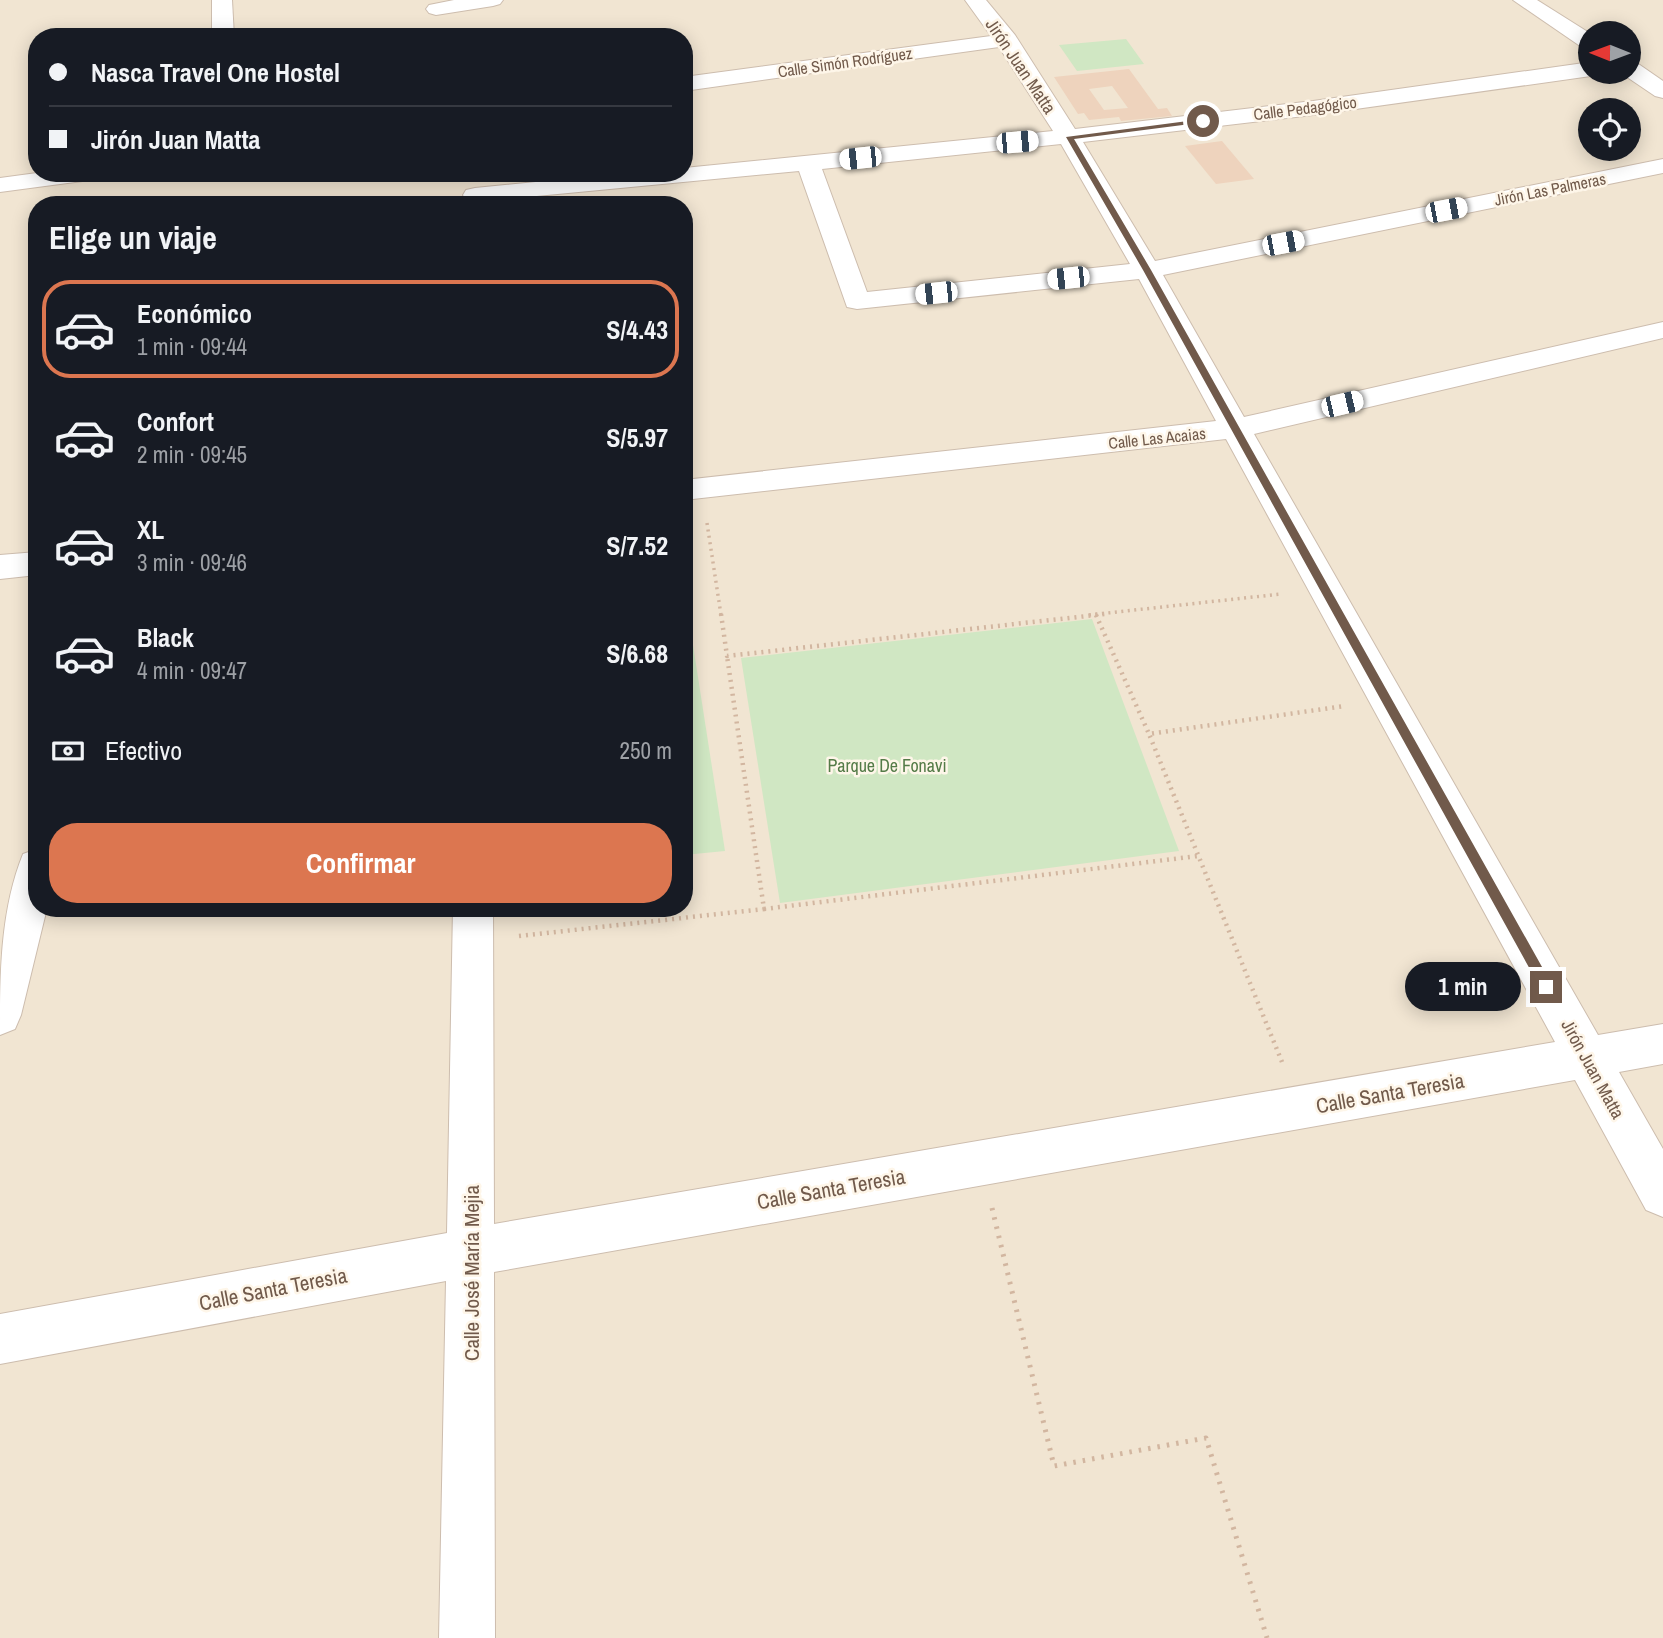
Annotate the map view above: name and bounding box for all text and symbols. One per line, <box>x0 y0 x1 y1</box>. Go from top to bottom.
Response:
street label: Jirón Juan Matta <box>980 13 1062 119</box>
north arrow <box>1578 21 1642 84</box>
map controls <box>1578 21 1641 161</box>
street label: Calle Simón Rodríguez <box>776 42 914 82</box>
text: Nasca Travel One Hostel <box>91 55 340 90</box>
street label: Calle Pedagógico <box>1252 91 1358 125</box>
button: locate <box>1578 98 1641 161</box>
route start <box>1187 105 1219 137</box>
text: Jirón Juan Matta <box>91 122 260 157</box>
car <box>996 130 1039 154</box>
car <box>839 145 882 171</box>
street label: Jirón Las Palmeras <box>1492 167 1608 211</box>
car <box>1424 196 1469 224</box>
text: Elige un viaje <box>49 216 217 259</box>
car <box>1261 229 1306 257</box>
car <box>1047 265 1090 291</box>
car <box>915 280 958 306</box>
text: Económico <box>137 296 252 331</box>
icon: car <box>53 298 116 361</box>
text: S/4.43 <box>606 312 668 347</box>
text: 1 min · 09:44 <box>137 331 247 362</box>
car <box>1320 389 1365 419</box>
text: Confort <box>137 404 214 439</box>
icon: car <box>53 406 116 469</box>
text: S/5.97 <box>606 420 668 455</box>
street label: Calle Las Acaias <box>1107 422 1207 454</box>
text: 2 min · 09:45 <box>137 439 247 470</box>
text: XL <box>137 512 164 547</box>
icon: car <box>53 514 116 577</box>
text: S/7.52 <box>606 528 668 563</box>
text: 3 min · 09:46 <box>137 547 247 578</box>
text: Black <box>137 620 194 655</box>
icon: car <box>53 622 116 685</box>
text: S/6.68 <box>606 636 668 671</box>
text: 4 min · 09:47 <box>137 655 247 686</box>
icon: cash <box>49 732 87 770</box>
text: Efectivo <box>105 733 182 768</box>
text: 250 m <box>620 735 672 766</box>
park label: Parque De Fonavi <box>827 753 947 778</box>
button: Confirmar <box>49 823 672 903</box>
callout: 1 min <box>1406 962 1522 1012</box>
text: 1 min <box>1438 971 1488 1002</box>
route end <box>1530 971 1562 1003</box>
street label: Jirón Juan Matta <box>1555 1015 1631 1123</box>
street label: Calle Santa Teresia <box>1314 1066 1467 1120</box>
street label: Calle Santa Teresia <box>755 1162 908 1216</box>
street label: Calle José María Mejia <box>457 1185 486 1361</box>
street label: Calle Santa Teresia <box>197 1260 350 1318</box>

